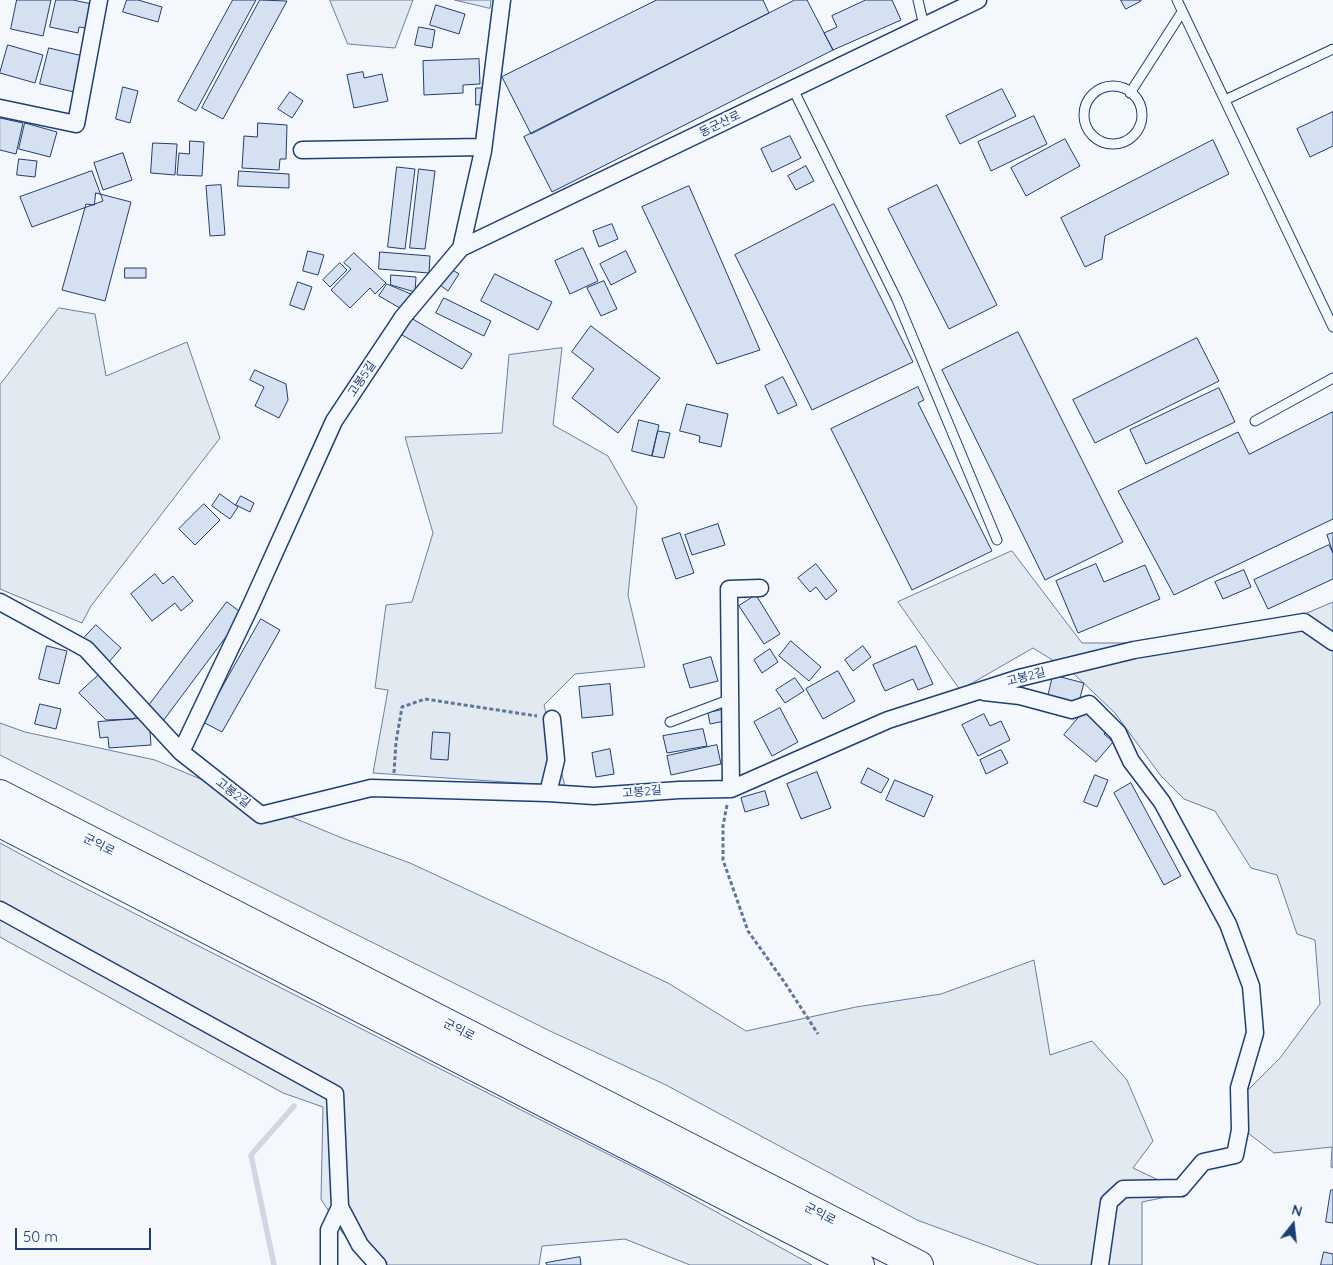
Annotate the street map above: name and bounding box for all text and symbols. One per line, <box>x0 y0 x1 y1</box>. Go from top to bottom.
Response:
street label: 동군산로 <box>697 108 743 140</box>
street label: 고봉5길 <box>345 359 379 399</box>
street label: 고봉2길 <box>1005 665 1047 689</box>
street label: 고봉2길 <box>213 775 253 811</box>
street label: 고봉2길 <box>622 783 662 801</box>
street label: 군익로 <box>81 831 117 859</box>
street label: 군익로 <box>441 1016 477 1044</box>
street label: 군익로 <box>802 1200 838 1228</box>
north arrow <box>1268 1200 1318 1250</box>
text: N <box>1290 1201 1305 1221</box>
scale bar <box>18 1218 154 1250</box>
text: 50 m <box>23 1227 58 1246</box>

